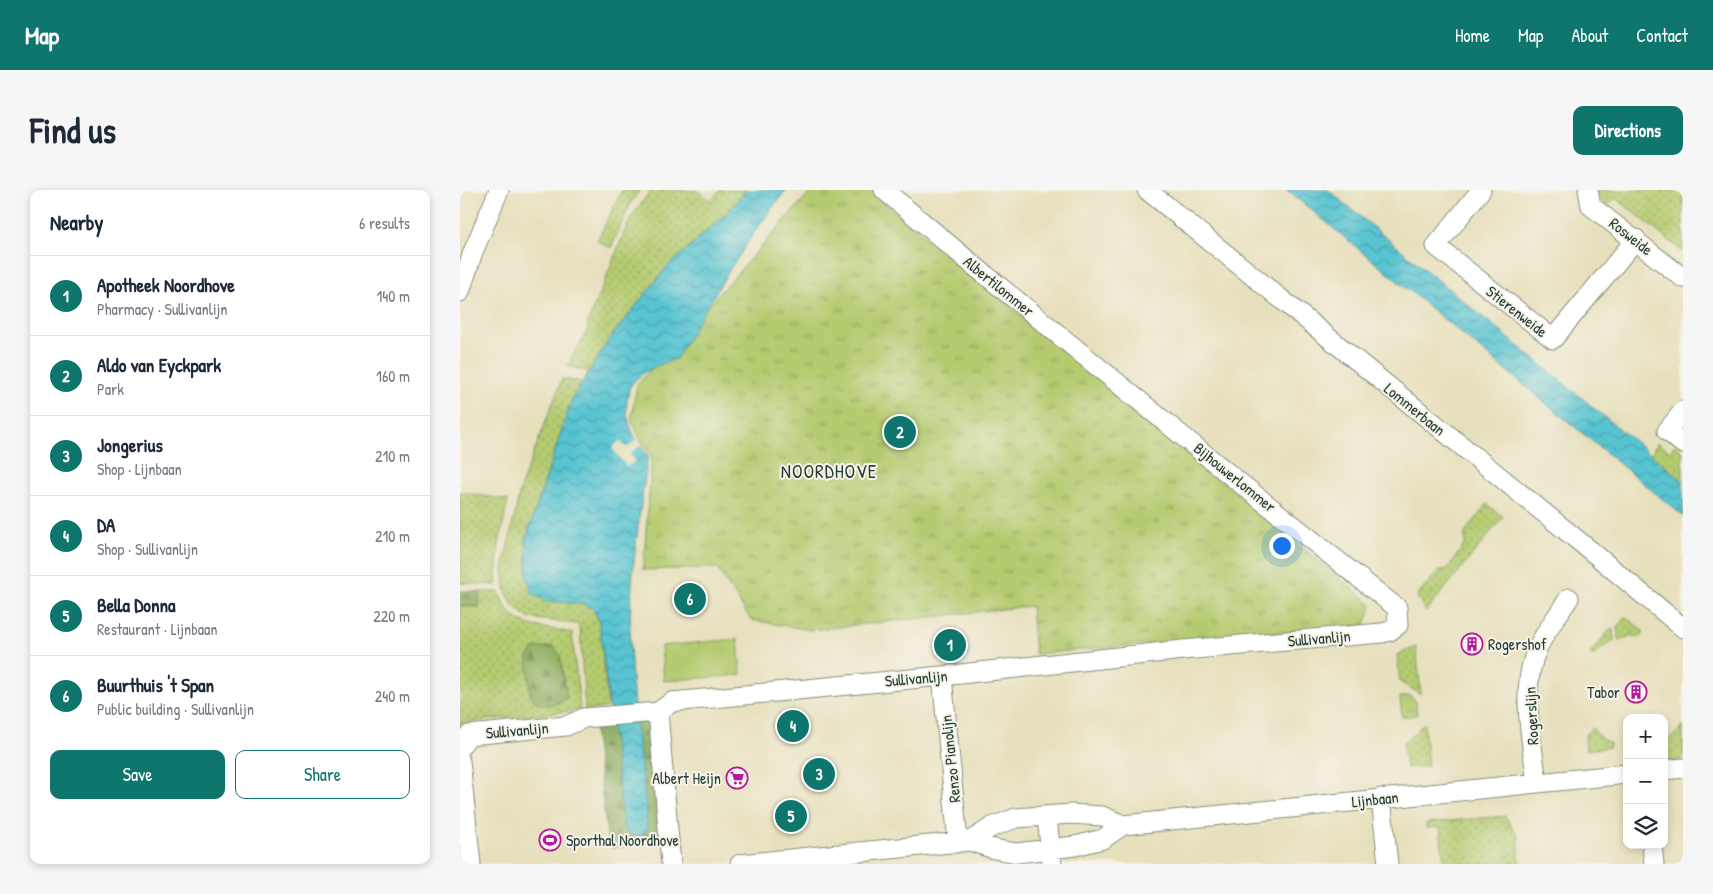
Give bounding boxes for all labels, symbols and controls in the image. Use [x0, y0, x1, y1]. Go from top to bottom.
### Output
text: Map [25, 19, 59, 51]
text: Home [1455, 23, 1490, 48]
text: Map [1518, 23, 1543, 48]
text: About [1571, 23, 1608, 48]
text: Contact [1636, 23, 1688, 48]
button: Directions [1573, 106, 1683, 155]
text: Find us [30, 107, 116, 154]
text: Nearby [50, 208, 103, 237]
text: 6 results [359, 212, 410, 234]
street label: Rosweide [1605, 212, 1658, 260]
street label: Albertilommer [959, 251, 1039, 321]
text: Apotheek Noordhove [97, 272, 235, 298]
street label: Stierenweide [1482, 280, 1553, 342]
text: 1 [63, 285, 69, 307]
text: 140 m [376, 285, 410, 307]
text: Pharmacy · Sullivanlijn [97, 298, 228, 320]
text: Aldo van Eyckpark [97, 352, 221, 378]
text: 2 [62, 365, 70, 387]
text: 160 m [376, 365, 410, 387]
street label: Lommerbaan [1380, 377, 1450, 441]
text: Park [97, 378, 124, 400]
pin: 2 [884, 413, 916, 451]
text: Jongerius [97, 432, 163, 458]
street label: Bijhouwerlommer [1189, 437, 1281, 517]
text: 3 [62, 445, 70, 467]
text: 210 m [375, 445, 410, 467]
text: Shop · Lijnbaan [97, 458, 182, 480]
district label: NOORDHOVE [781, 458, 877, 484]
text: DA [97, 512, 115, 538]
text: 4 [63, 525, 69, 547]
text: 210 m [375, 525, 410, 547]
your location [1269, 533, 1295, 559]
text: Shop · Sullivanlijn [97, 538, 198, 560]
pin: 6 [674, 580, 706, 618]
text: Bella Donna [97, 592, 176, 618]
text: 5 [63, 605, 69, 627]
text: 220 m [373, 605, 410, 627]
text: Restaurant · Lijnbaan [97, 618, 218, 640]
street label: Sullivanlijn [1287, 624, 1351, 652]
pin: 1 [934, 626, 966, 664]
building icon: Rogershof [1460, 632, 1484, 656]
place label: Rogershof [1488, 633, 1547, 655]
street label: Sullivanlijn [884, 664, 948, 692]
text: Buurthuis 't Span [97, 672, 214, 698]
building icon: Tabor [1624, 680, 1648, 704]
place label: Tabor [1587, 681, 1620, 703]
text: 6 [63, 685, 69, 707]
text: 240 m [375, 685, 410, 707]
street label: Rogerslijn [1518, 686, 1544, 746]
text: Public building · Sullivanlijn [97, 698, 254, 720]
pin: 4 [777, 707, 809, 745]
street label: Renzo Pianolijn [934, 714, 966, 804]
map controls [1623, 714, 1668, 849]
button: + [1623, 714, 1668, 759]
street label: Sullivanlijn [485, 716, 549, 744]
button: Save [50, 750, 225, 799]
button: Share [235, 750, 410, 799]
pin: 3 [803, 755, 835, 793]
button: − [1623, 759, 1668, 804]
supermarket icon: Albert Heijn [725, 766, 749, 790]
place label: Albert Heijn [652, 767, 721, 789]
street label: Lijnbaan [1351, 786, 1399, 812]
pin: 5 [775, 797, 807, 835]
button: layers [1623, 804, 1668, 849]
sports icon: Sporthal Noordhove [538, 828, 562, 852]
place label: Sporthal Noordhove [566, 829, 680, 851]

